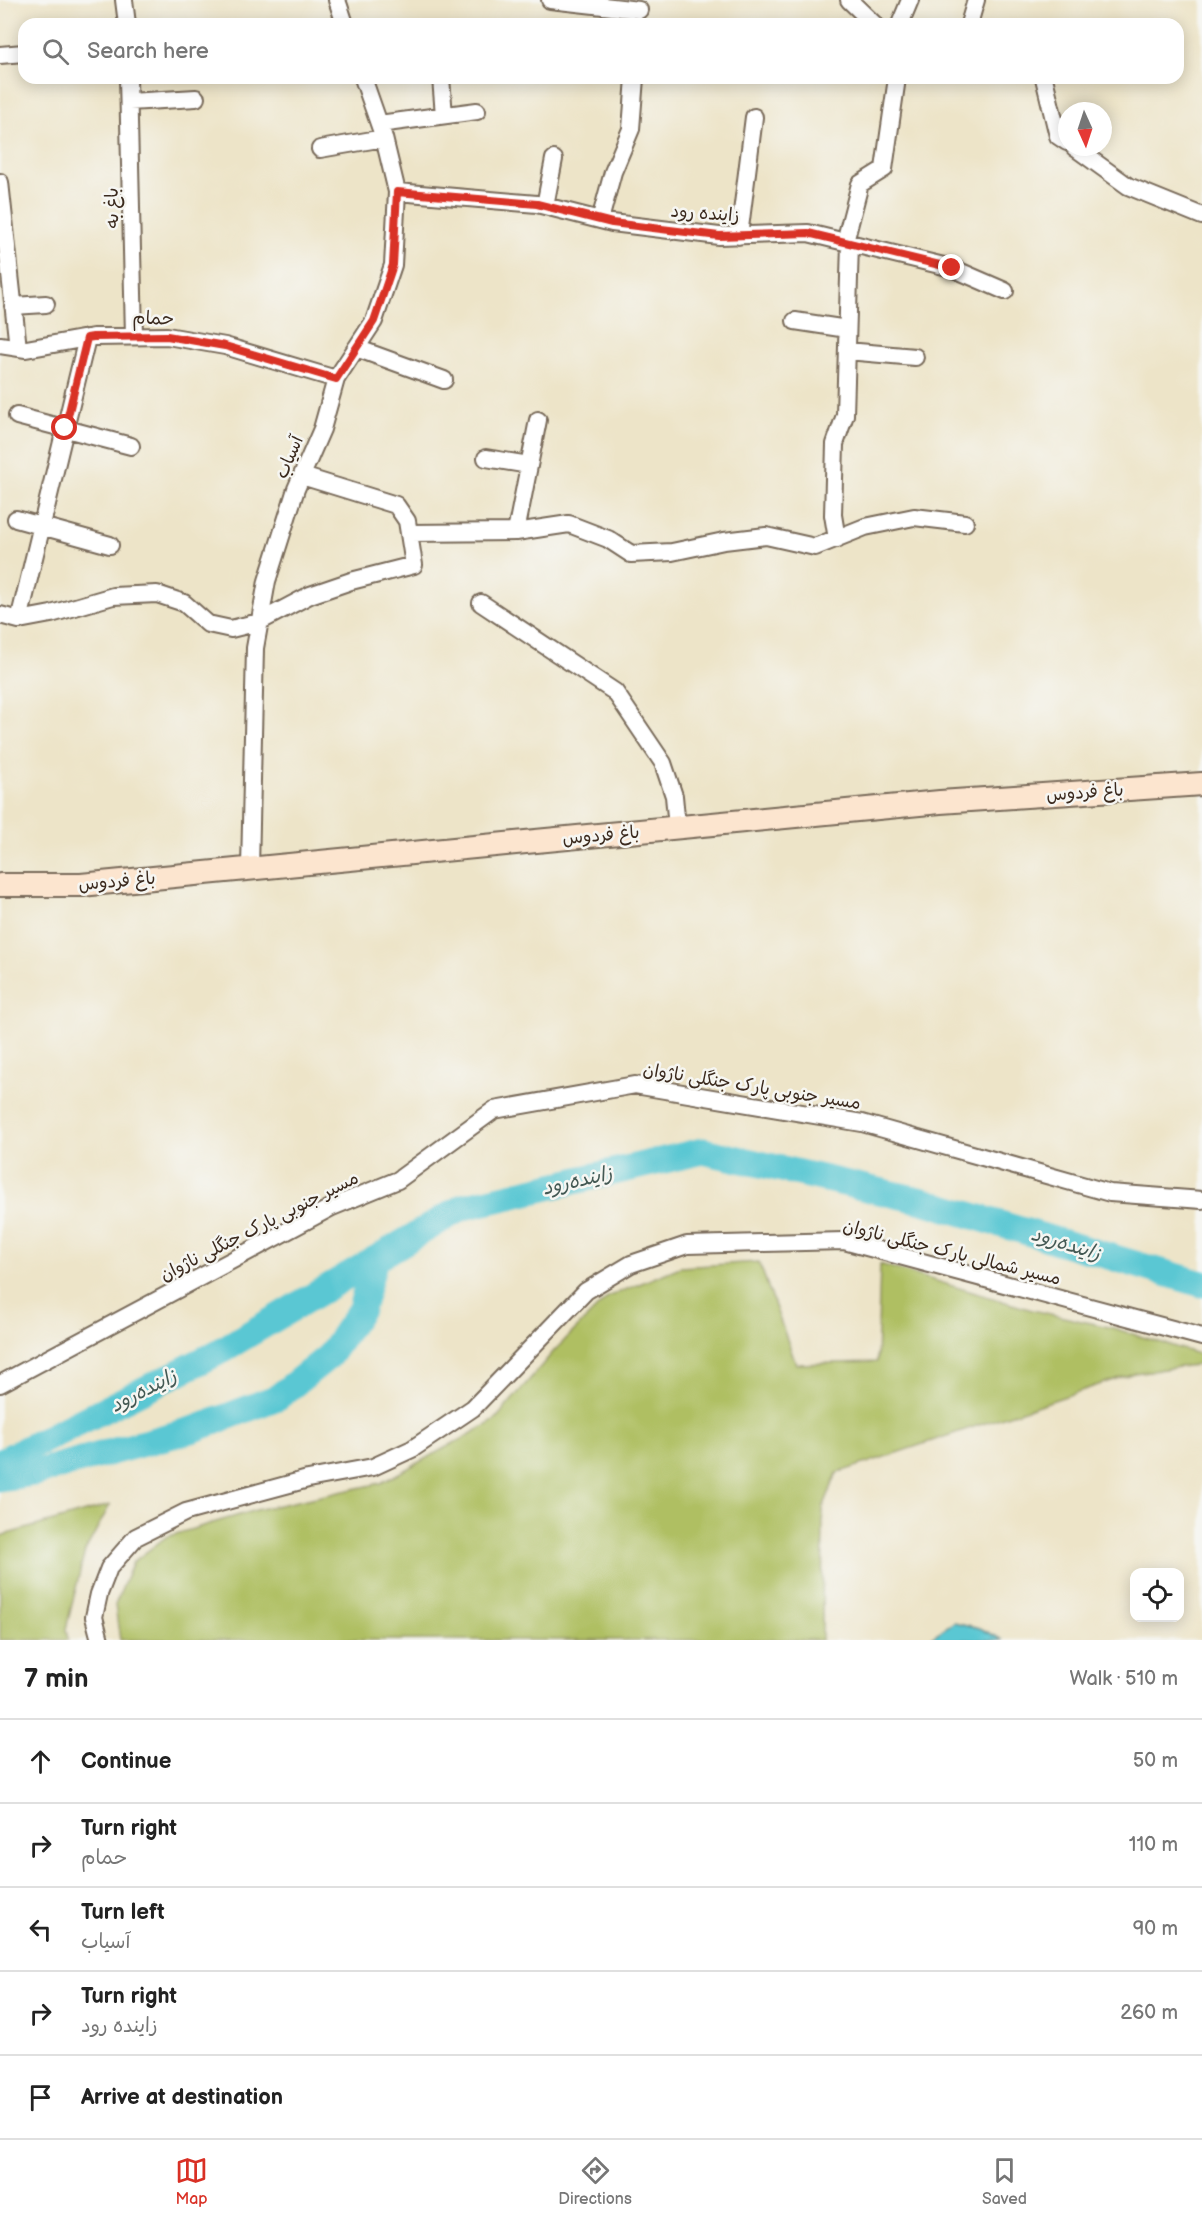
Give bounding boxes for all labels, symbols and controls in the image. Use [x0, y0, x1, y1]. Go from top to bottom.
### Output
search box [18, 18, 1184, 84]
icon: search [39, 35, 72, 68]
text: Search here [87, 38, 209, 65]
north arrow [1058, 102, 1112, 156]
street label: باغ به [102, 187, 124, 228]
street label: زاینده رود [670, 201, 740, 226]
route end [938, 254, 964, 280]
street label: حمام [132, 307, 174, 333]
route start [51, 414, 77, 440]
street label: آسیاب [271, 431, 308, 482]
street label: باغ فردوس [1046, 779, 1124, 807]
street label: باغ فردوس [562, 822, 641, 850]
street label: باغ فردوس [78, 868, 157, 896]
street label: مسیر جنوبی پارک جنگلی ناژوان [641, 1059, 862, 1115]
water label: زاینده‌رود [540, 1161, 615, 1201]
street label: مسیر جنوبی پارک جنگلی ناژوان [156, 1167, 363, 1287]
street label: مسیر شمالی پارک جنگلی ناژوان [841, 1215, 1063, 1291]
water label: زاینده‌رود [1028, 1222, 1104, 1266]
water label: زاینده‌رود [106, 1364, 181, 1418]
map controls [1130, 1568, 1184, 1622]
button: locate [1130, 1568, 1184, 1622]
text: 7 min [24, 1664, 88, 1695]
text: Walk · 510 m [1069, 1667, 1178, 1691]
icon: ahead [24, 1745, 57, 1778]
text: Continue [81, 1748, 171, 1775]
text: 50 m [1133, 1749, 1178, 1773]
text: Turn right [81, 1815, 177, 1842]
icon: right [24, 1829, 57, 1862]
text: 110 m [1129, 1833, 1178, 1857]
text: حمام [81, 1846, 126, 1870]
text: Turn left [81, 1899, 165, 1926]
icon: left [24, 1913, 57, 1946]
text: 90 m [1133, 1917, 1178, 1941]
text: آسیاب [81, 1930, 130, 1954]
text: Turn right [81, 1983, 177, 2010]
icon: right [24, 1997, 57, 2030]
text: 260 m [1120, 2001, 1178, 2025]
text: زاینده رود [81, 2014, 158, 2038]
icon: arrive [24, 2081, 57, 2114]
text: Arrive at destination [81, 2084, 283, 2111]
tab: Map [175, 2154, 208, 2209]
tab: Directions [558, 2154, 632, 2209]
tab: Saved [982, 2154, 1027, 2209]

